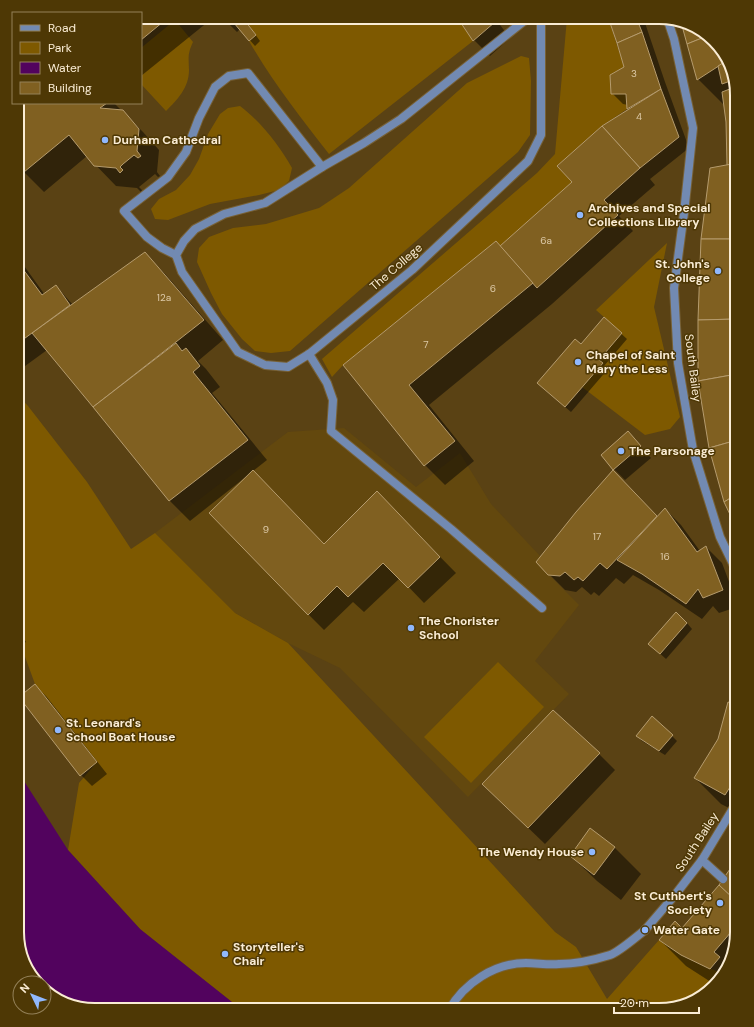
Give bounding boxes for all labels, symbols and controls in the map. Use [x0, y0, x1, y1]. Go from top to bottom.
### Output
legend [12, 12, 142, 104]
text: Road [48, 20, 76, 36]
text: Park [48, 40, 72, 56]
text: Water [48, 60, 82, 76]
house number: 3 [631, 67, 637, 80]
text: Building [48, 80, 92, 96]
house number: 4 [636, 110, 642, 123]
place label: Durham Cathedral [113, 132, 221, 148]
marker: Durham Cathedral [100, 135, 110, 145]
place label: Archives and Special Collections Library [588, 200, 711, 230]
marker: Archives and Special Collections Library [575, 210, 585, 220]
house number: 6a [540, 234, 552, 247]
street label: The College [366, 240, 426, 294]
place label: St. John's College [655, 256, 710, 286]
marker: St. John's College [713, 266, 723, 276]
house number: 6 [490, 282, 496, 295]
house number: 12a [157, 291, 171, 304]
street label: South Bailey [681, 333, 705, 403]
house number: 7 [423, 338, 429, 351]
place label: Chapel of Saint Mary the Less [586, 347, 675, 377]
marker: Chapel of Saint Mary the Less [573, 357, 583, 367]
place label: The Parsonage [629, 443, 715, 459]
marker: The Parsonage [616, 446, 626, 456]
house number: 9 [263, 523, 269, 536]
house number: 17 [593, 530, 601, 543]
house number: 16 [660, 550, 670, 563]
place label: The Chorister School [419, 613, 499, 643]
marker: The Chorister School [406, 623, 416, 633]
place label: St. Leonard's School Boat House [66, 715, 175, 745]
marker: St. Leonard's School Boat House [53, 725, 63, 735]
street label: South Bailey [672, 809, 722, 875]
place label: The Wendy House [478, 844, 584, 860]
marker: The Wendy House [587, 847, 597, 857]
place label: St Cuthbert's Society [634, 888, 713, 918]
marker: St Cuthbert's Society [715, 898, 725, 908]
place label: Water Gate [653, 922, 720, 938]
marker: Water Gate [640, 925, 650, 935]
place label: Storyteller's Chair [233, 939, 304, 969]
marker: Storyteller's Chair [220, 949, 230, 959]
north arrow [12, 975, 52, 1015]
text: N [17, 980, 33, 996]
scale bar [614, 989, 699, 1015]
text: 20 m [620, 995, 649, 1011]

